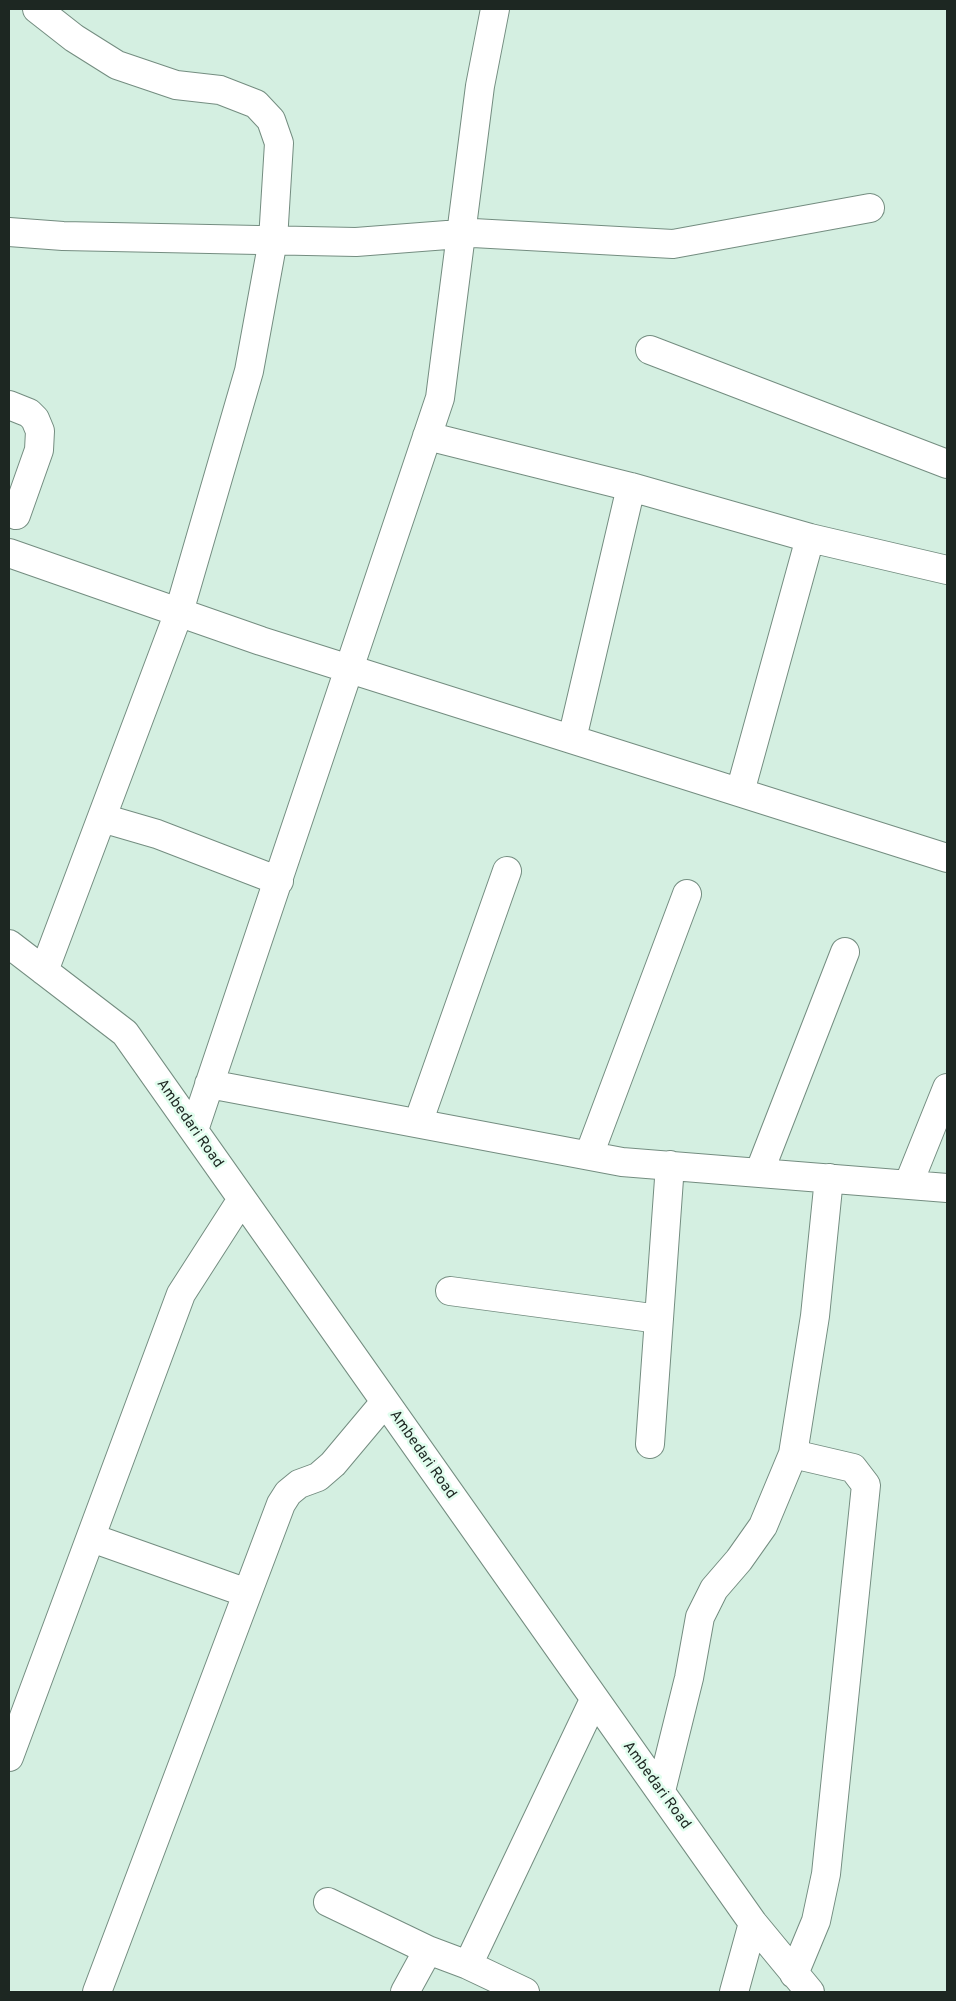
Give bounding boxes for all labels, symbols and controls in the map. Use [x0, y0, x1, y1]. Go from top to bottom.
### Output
street label: Ambedari Road [152, 1076, 226, 1172]
street label: Ambedari Road [385, 1407, 459, 1503]
street label: Ambedari Road [618, 1739, 694, 1833]

